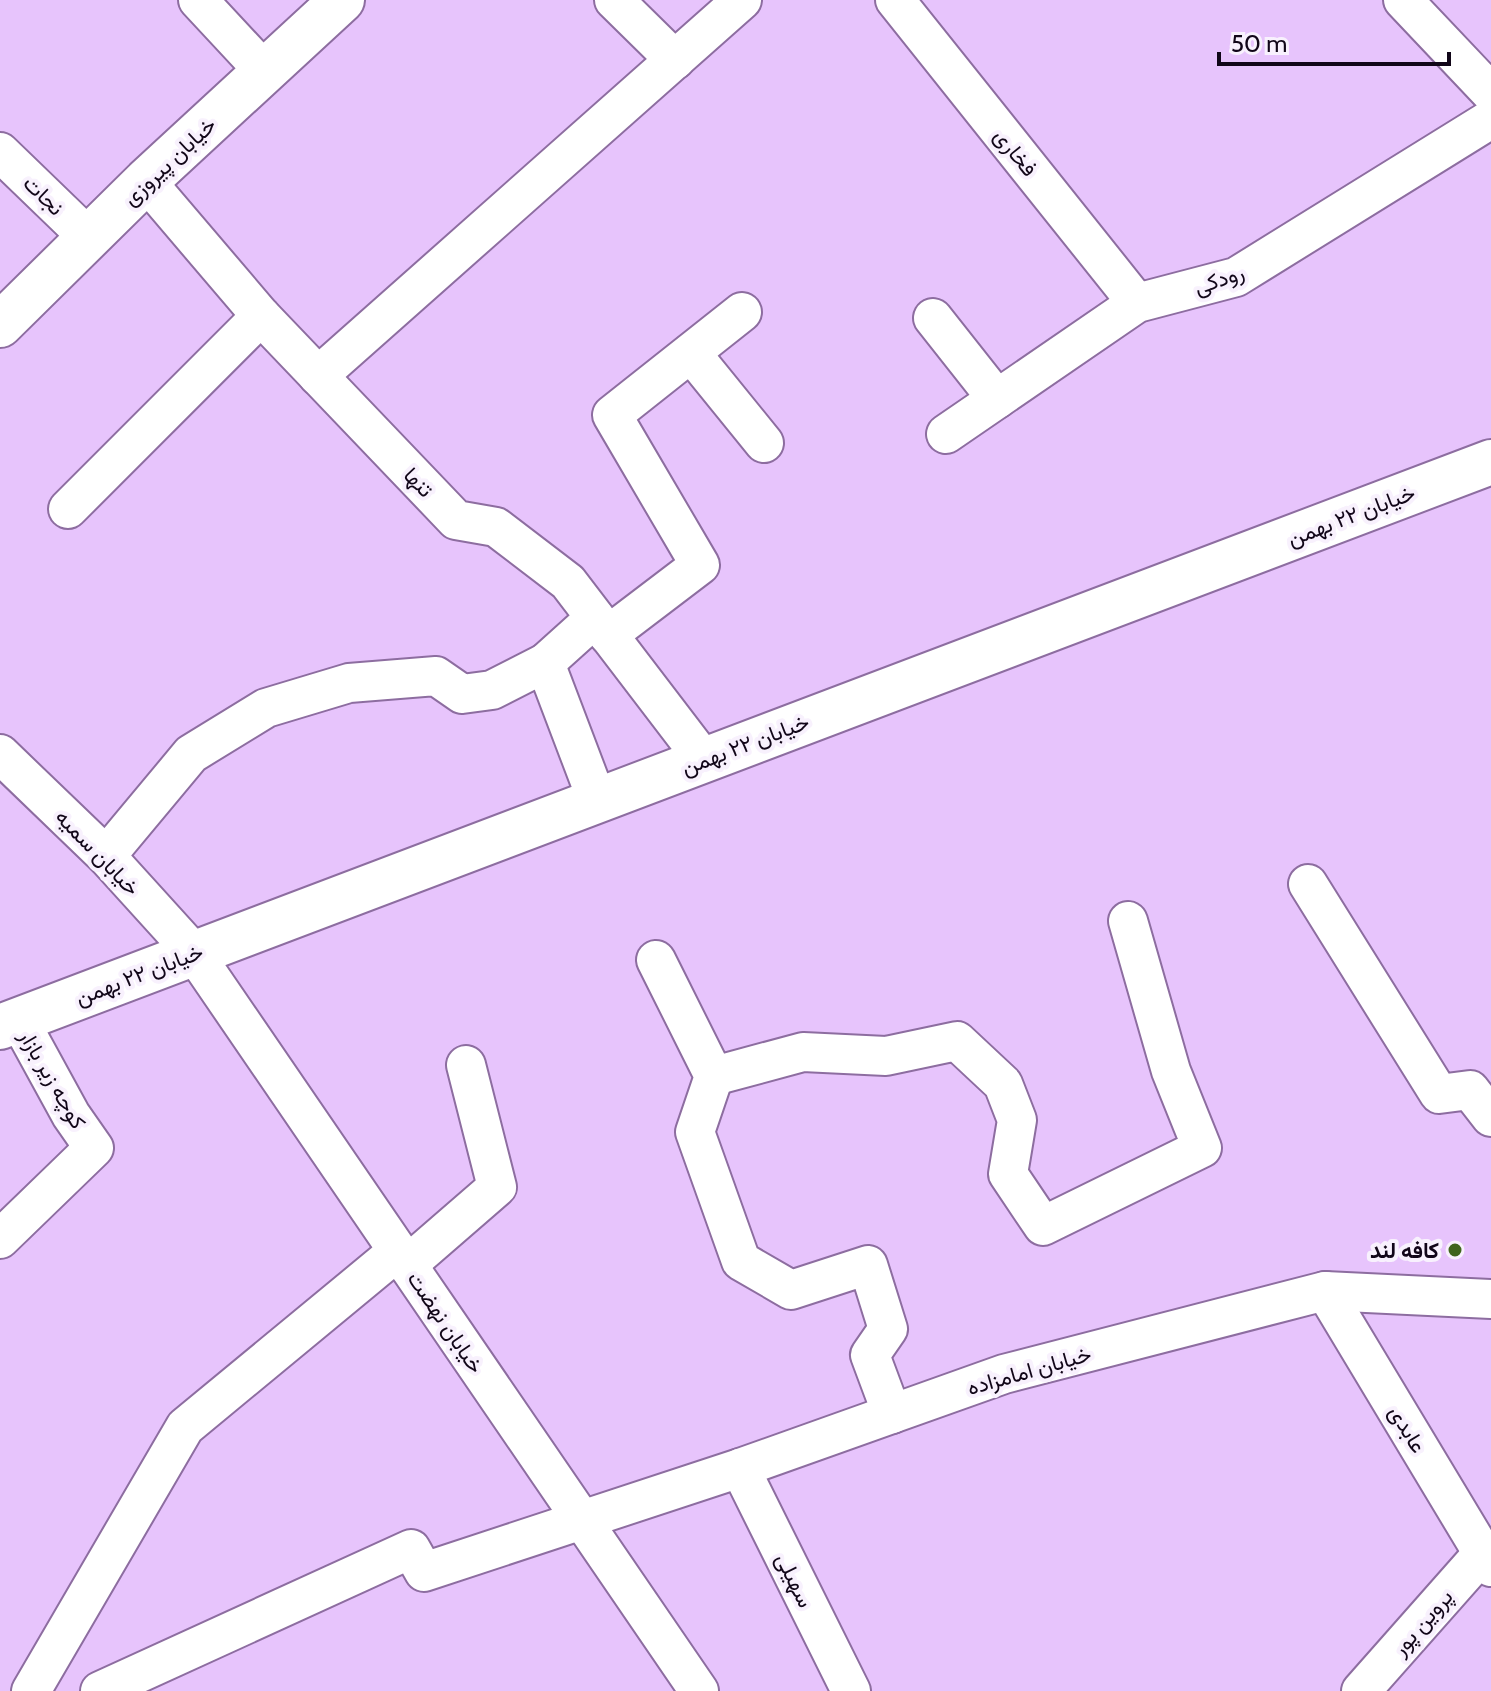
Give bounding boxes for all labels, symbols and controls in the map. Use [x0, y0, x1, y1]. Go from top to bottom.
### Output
scale bar [1219, 16, 1449, 66]
text: 50 m [1231, 29, 1287, 58]
street label: خیابان پیروزی [117, 111, 222, 212]
street label: فخاری [988, 123, 1043, 182]
street label: نجات [18, 170, 70, 221]
street label: رودکی [1191, 258, 1248, 301]
street label: تنها [398, 462, 439, 503]
street label: خیابان ۲۲ بهمن [1284, 479, 1419, 552]
street label: خیابان ۲۲ بهمن [678, 708, 813, 781]
street label: خیابان سمیه [50, 803, 146, 901]
street label: خیابان ۲۲ بهمن [72, 938, 207, 1011]
street label: کوچه زیر بازار [12, 1024, 92, 1134]
place label: كافه لند [1370, 1237, 1439, 1264]
marker: كافه لند [1446, 1241, 1464, 1259]
street label: خیابان نهضت [402, 1266, 490, 1378]
street label: خیابان امامزاده [964, 1340, 1094, 1401]
street label: عابدی [1383, 1400, 1432, 1458]
street label: سهیلی [770, 1548, 819, 1612]
street label: پروین پور [1386, 1584, 1459, 1663]

